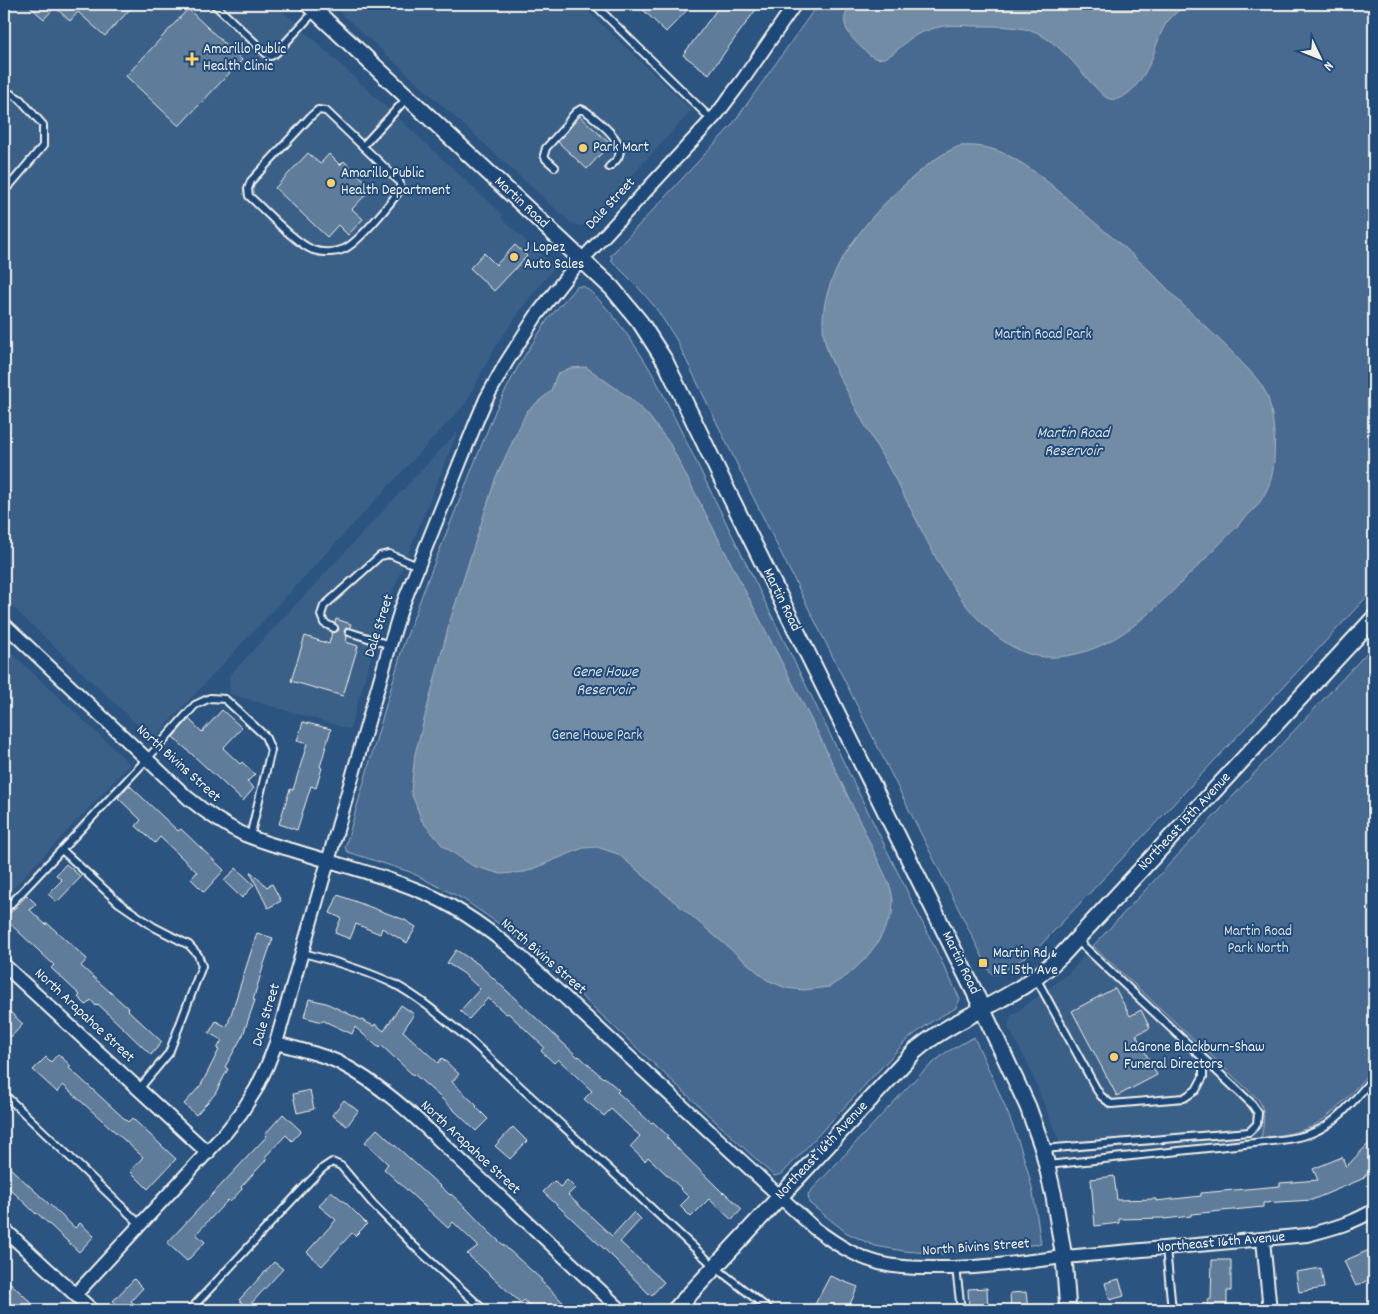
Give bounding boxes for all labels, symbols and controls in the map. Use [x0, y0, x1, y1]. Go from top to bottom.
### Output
north arrow [1296, 32, 1346, 82]
place label: Amarillo Public Health Clinic [203, 39, 286, 78]
marker: Amarillo Public Health Clinic [185, 52, 199, 66]
text: N [1318, 56, 1338, 75]
place label: Park Mart [593, 137, 649, 159]
marker: Park Mart [577, 142, 589, 154]
place label: Amarillo Public Health Department [341, 163, 451, 202]
street label: Martin Road [489, 172, 553, 234]
street label: Dale Street [581, 172, 641, 235]
marker: Amarillo Public Health Department [325, 177, 337, 189]
place label: J Lopez Auto Sales [524, 237, 584, 276]
marker: J Lopez Auto Sales [508, 251, 520, 263]
park label: Martin Road Park [994, 324, 1092, 346]
water label: Martin Road Reservoir [1037, 422, 1112, 463]
street label: Martin Road [756, 565, 806, 635]
street label: Dale Street [360, 591, 401, 660]
water label: Gene Howe Reservoir [572, 661, 639, 702]
street label: North Bivins Street [131, 720, 226, 808]
park label: Gene Howe Park [552, 725, 642, 747]
street label: Northeast 15th Avenue [1133, 767, 1237, 876]
street label: North Bivins Street [495, 913, 591, 1001]
park label: Martin Road Park North [1224, 921, 1292, 960]
street label: Martin Road [935, 928, 985, 998]
place label: Martin Rd & NE 15th Ave [993, 943, 1058, 982]
marker: Martin Rd & NE 15th Ave [977, 957, 989, 969]
street label: North Arapahoe Street [29, 964, 139, 1069]
street label: Dale Street [247, 980, 287, 1049]
place label: LaGrone Blackburn-Shaw Funeral Directors [1124, 1037, 1265, 1076]
marker: LaGrone Blackburn-Shaw Funeral Directors [1108, 1051, 1120, 1063]
street label: North Arapahoe Street [415, 1096, 525, 1201]
street label: Northeast 16th Avenue [770, 1096, 874, 1205]
street label: Northeast 16th Avenue [1156, 1226, 1286, 1260]
street label: North Bivins Street [922, 1233, 1031, 1263]

